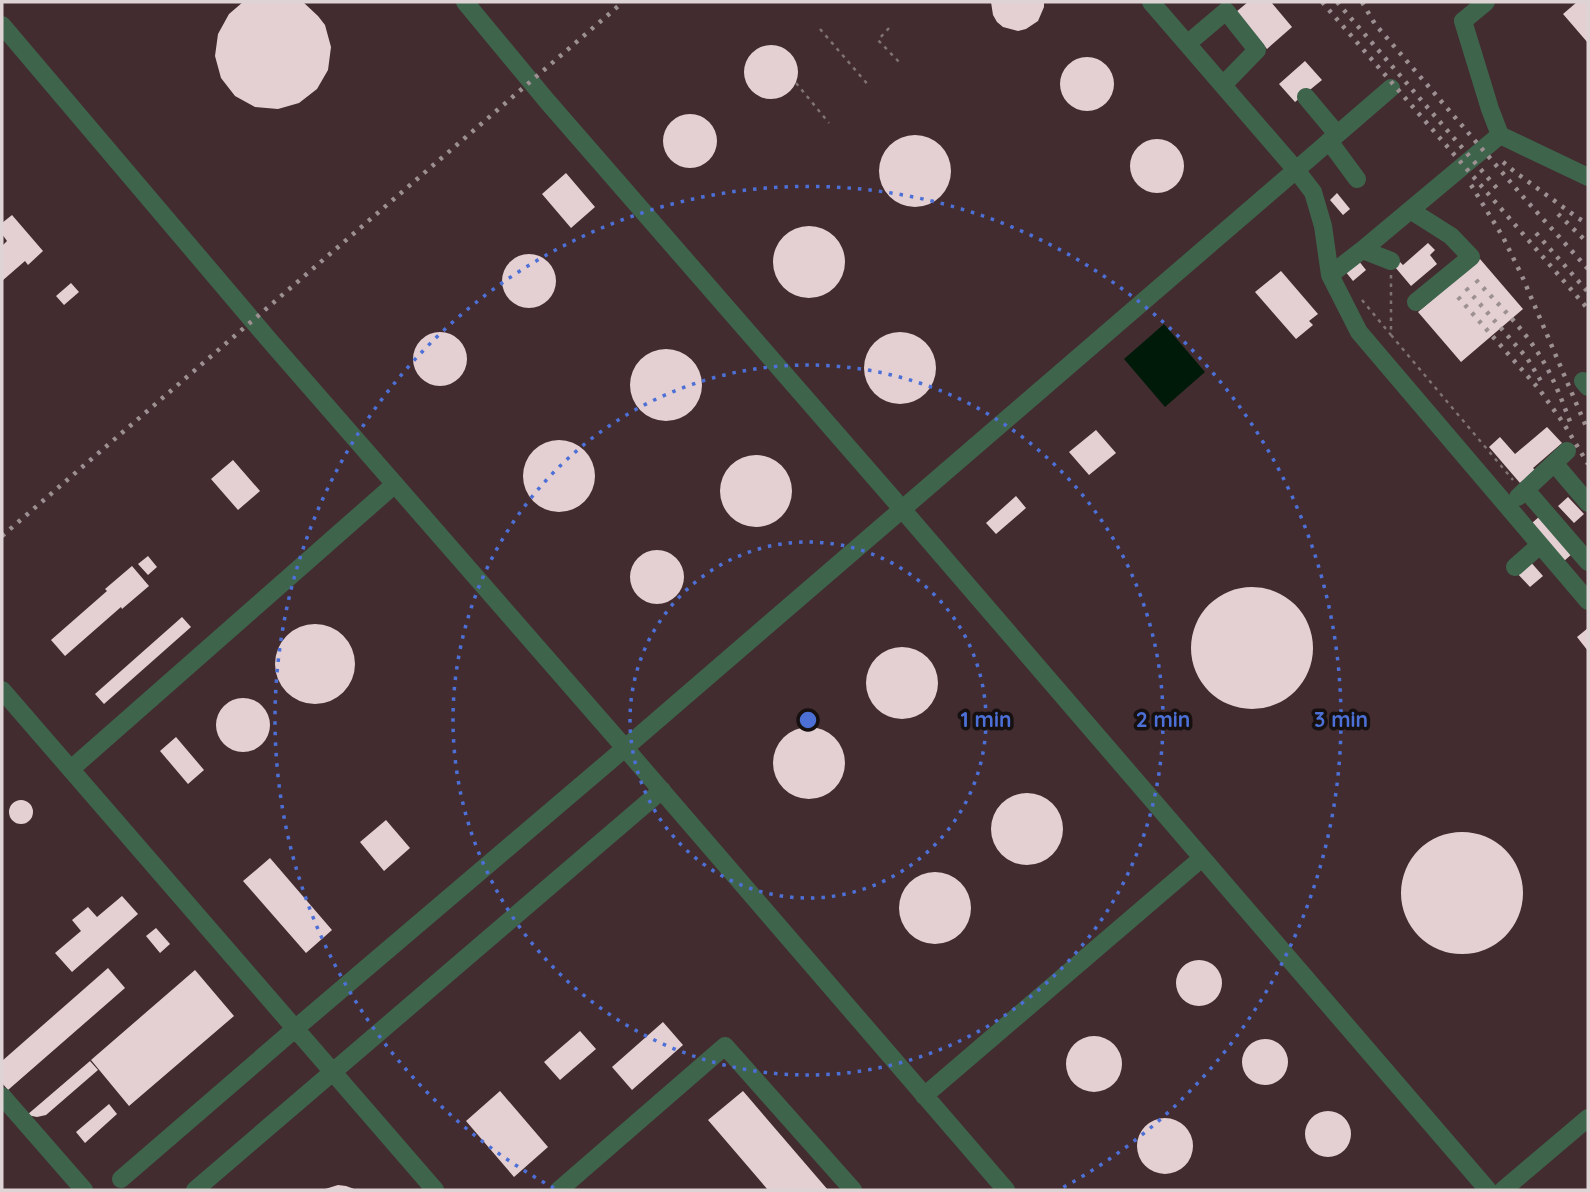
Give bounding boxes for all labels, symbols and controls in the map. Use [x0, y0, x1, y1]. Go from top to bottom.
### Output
text: 1 min [961, 706, 1011, 732]
text: 2 min [1136, 706, 1190, 732]
text: 3 min [1314, 706, 1368, 732]
centre of rings [796, 708, 820, 732]

